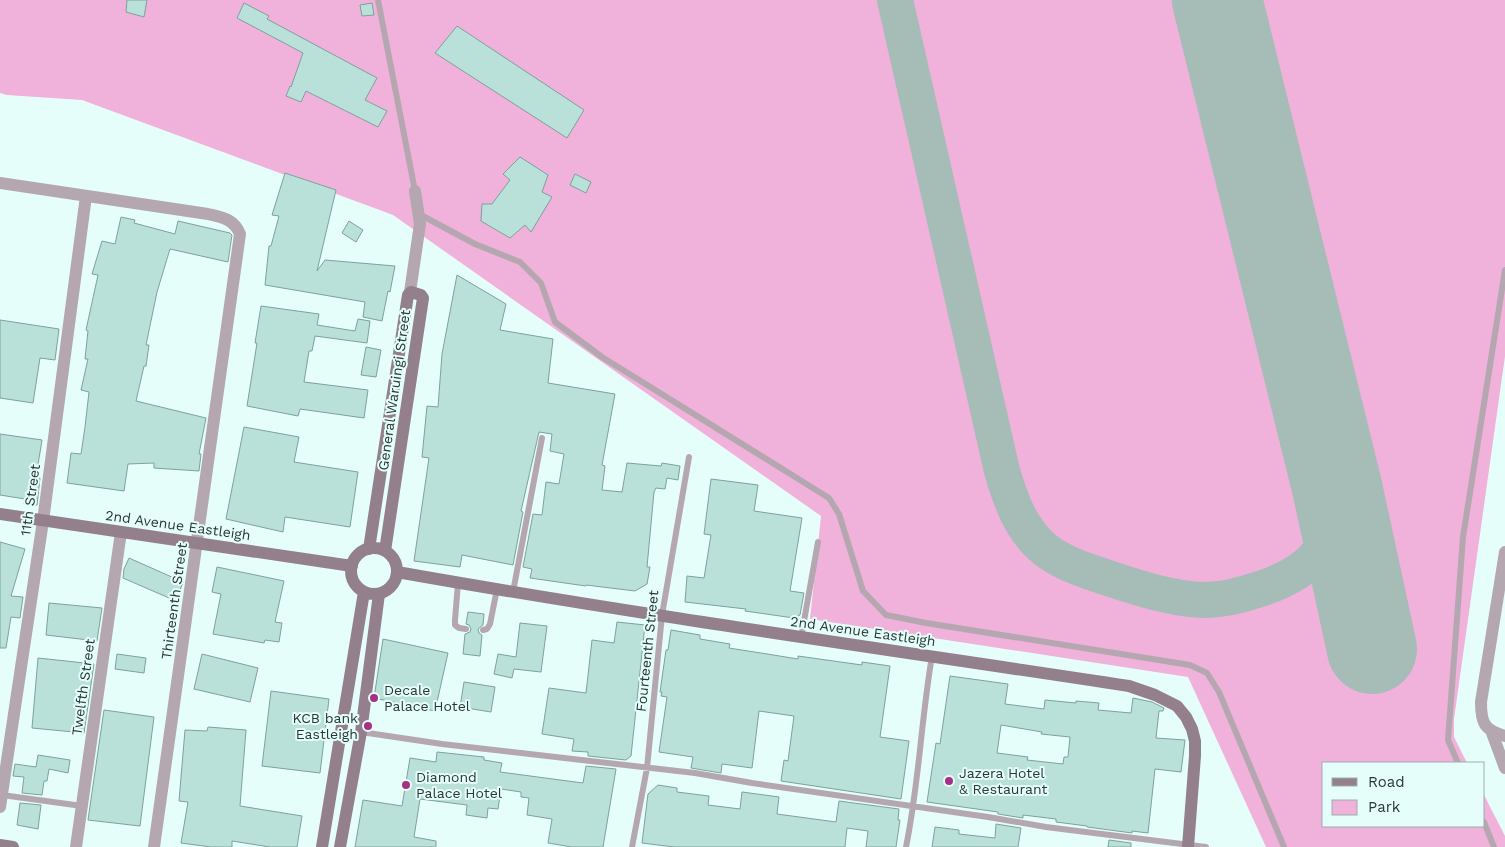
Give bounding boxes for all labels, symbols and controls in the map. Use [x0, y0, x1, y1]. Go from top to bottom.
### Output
street label: General Waruingi Street [375, 308, 413, 471]
street label: 11th Street [17, 463, 43, 537]
street label: 2nd Avenue Eastleigh [104, 507, 252, 543]
street label: Thirteenth Street [158, 541, 190, 660]
street label: Fourteenth Street [633, 589, 661, 713]
street label: 2nd Avenue Eastleigh [789, 613, 937, 649]
street label: Twelfth Street [68, 637, 98, 736]
place label: Decale Palace Hotel [384, 682, 471, 714]
marker: Decale Palace Hotel [368, 692, 380, 704]
place label: KCB bank Eastleigh [292, 710, 358, 742]
marker: KCB bank Eastleigh [362, 720, 374, 732]
legend [1322, 762, 1485, 827]
place label: Jazera Hotel & Restaurant [959, 765, 1047, 797]
place label: Diamond Palace Hotel [416, 769, 503, 801]
text: Road [1368, 773, 1405, 791]
marker: Jazera Hotel & Restaurant [943, 775, 955, 787]
marker: Diamond Palace Hotel [400, 779, 412, 791]
text: Park [1368, 798, 1401, 816]

